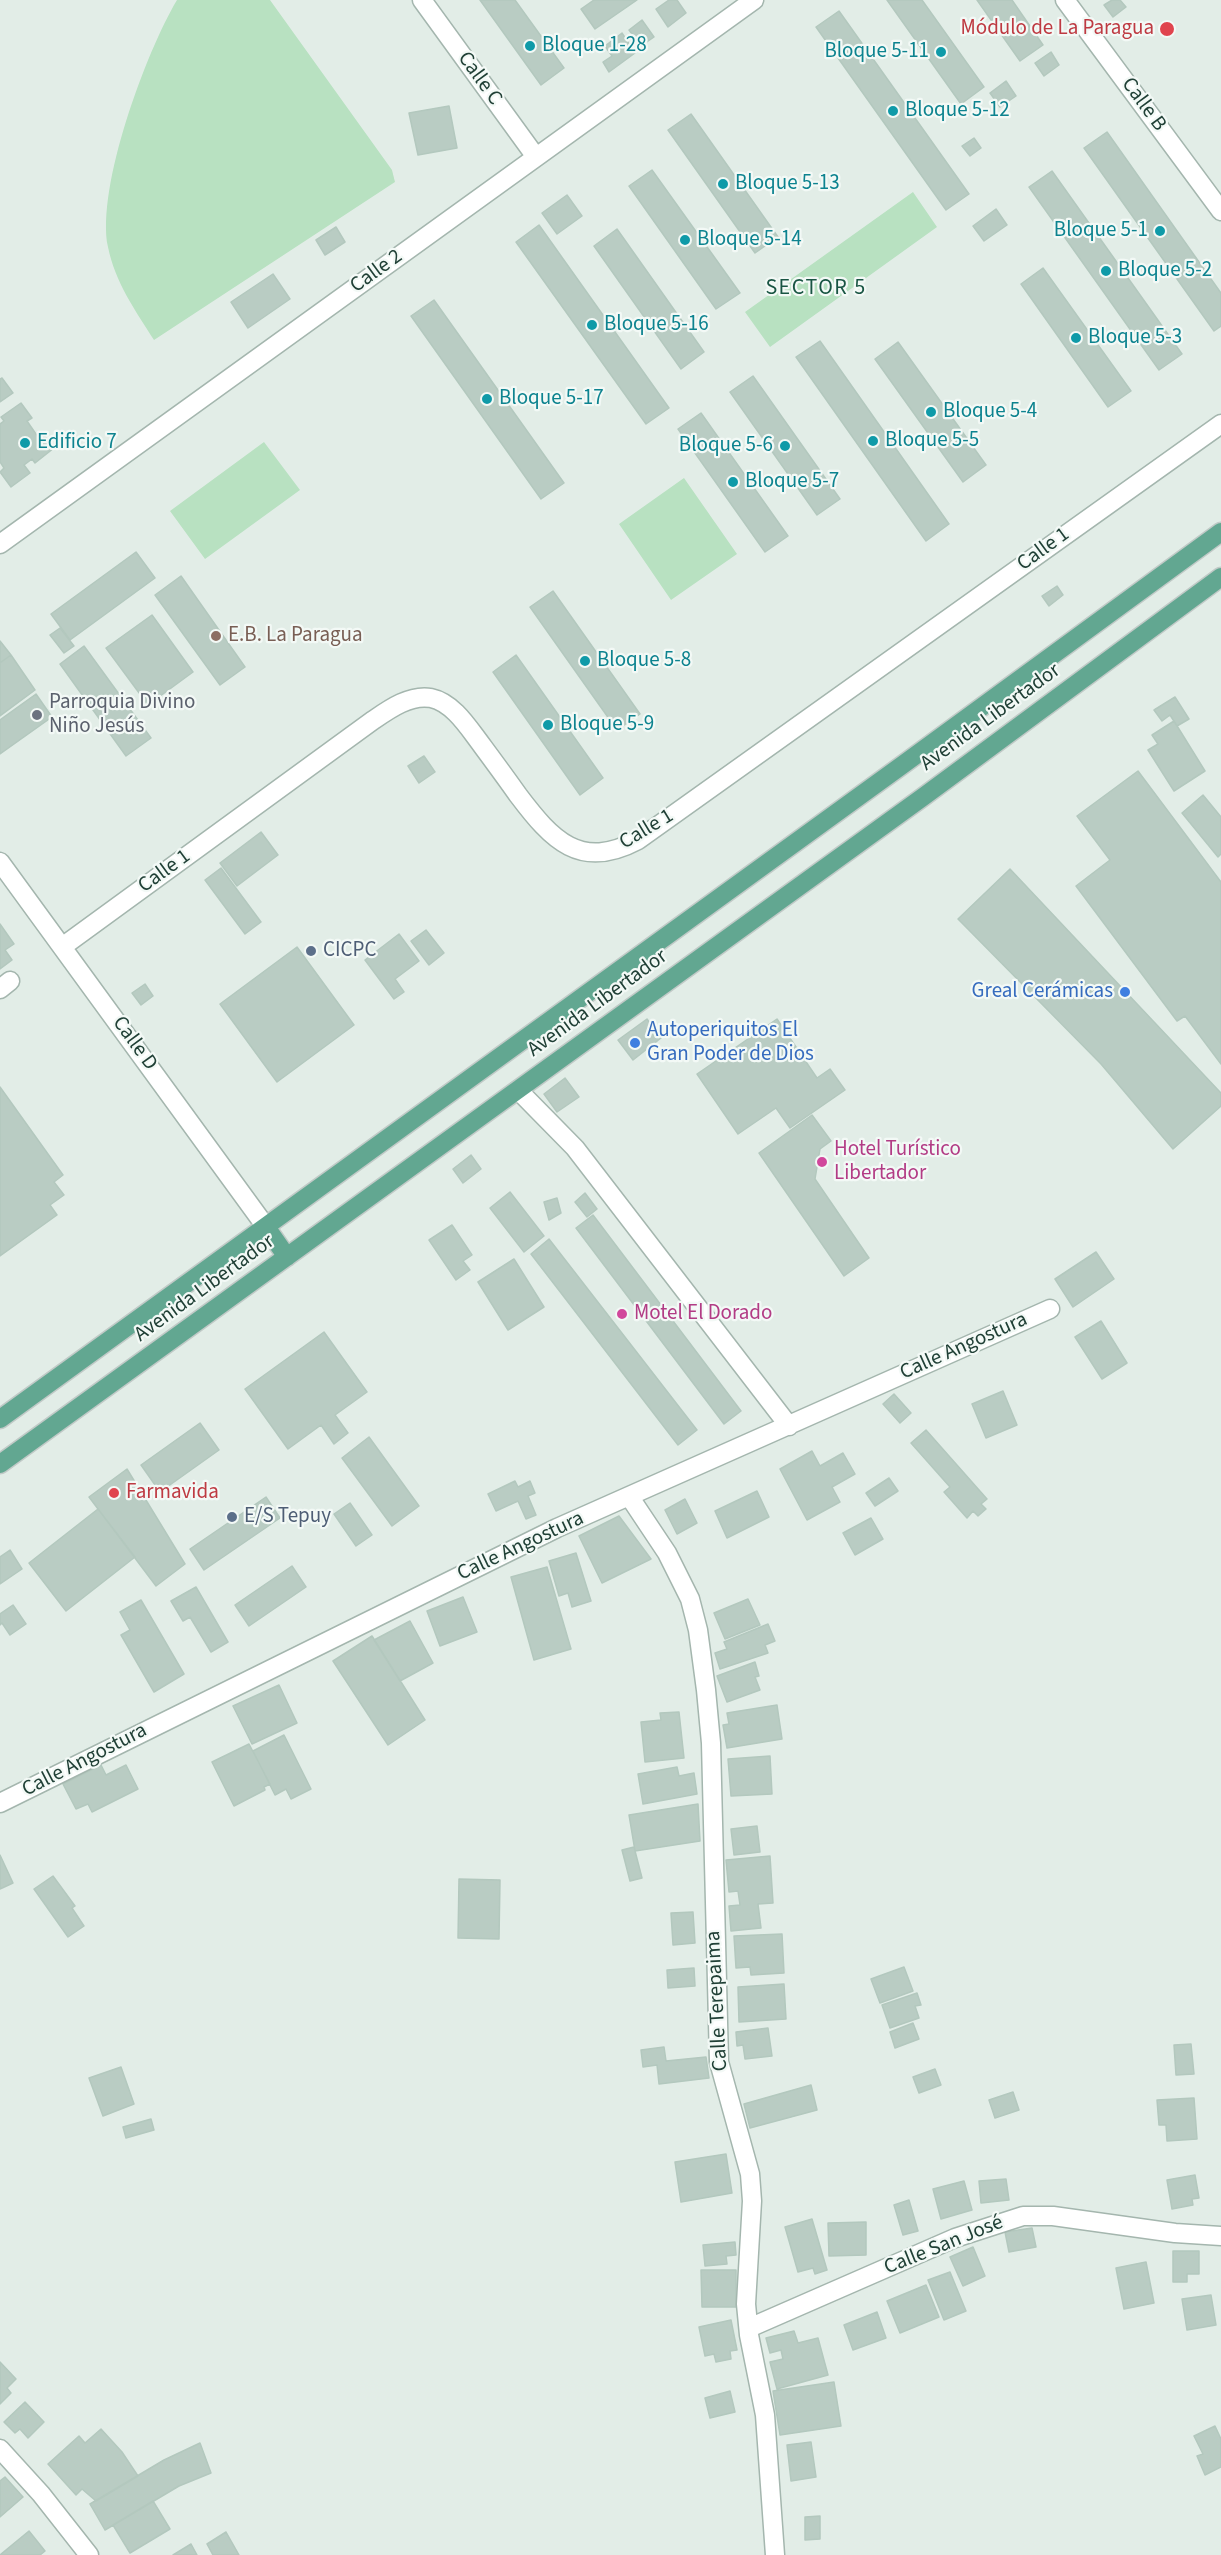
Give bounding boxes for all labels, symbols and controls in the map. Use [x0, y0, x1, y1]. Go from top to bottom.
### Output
place label: Módulo de La Paragua [961, 16, 1154, 42]
marker: Módulo de La Paragua [1158, 20, 1176, 38]
place label: Bloque 1-28 [542, 33, 647, 59]
marker: Bloque 1-28 [523, 39, 537, 53]
place label: Bloque 5-11 [824, 39, 929, 65]
marker: Bloque 5-11 [934, 45, 948, 59]
street label: Calle C [451, 47, 507, 111]
street label: Calle B [1115, 73, 1171, 137]
place label: Bloque 5-12 [905, 98, 1010, 124]
marker: Bloque 5-12 [886, 104, 900, 118]
place label: Bloque 5-13 [735, 171, 840, 197]
marker: Bloque 5-13 [716, 177, 730, 191]
place label: Bloque 5-1 [1054, 218, 1148, 244]
marker: Bloque 5-1 [1153, 224, 1167, 238]
place label: Bloque 5-14 [697, 227, 802, 253]
marker: Bloque 5-14 [678, 233, 692, 247]
street label: Calle 2 [346, 245, 408, 299]
place label: Bloque 5-2 [1118, 258, 1212, 284]
marker: Bloque 5-2 [1099, 264, 1113, 278]
district label: SECTOR 5 [765, 276, 867, 302]
place label: Bloque 5-16 [604, 312, 709, 338]
marker: Bloque 5-16 [585, 318, 599, 332]
place label: Bloque 5-3 [1088, 325, 1182, 351]
marker: Bloque 5-3 [1069, 331, 1083, 345]
place label: Bloque 5-17 [499, 386, 604, 412]
marker: Bloque 5-17 [480, 392, 494, 406]
place label: Bloque 5-4 [943, 399, 1037, 425]
marker: Bloque 5-4 [924, 405, 938, 419]
place label: Bloque 5-5 [885, 428, 979, 454]
place label: Edificio 7 [37, 430, 117, 456]
place label: Bloque 5-6 [679, 433, 773, 459]
marker: Bloque 5-5 [866, 434, 880, 448]
marker: Edificio 7 [18, 436, 32, 450]
marker: Bloque 5-6 [778, 439, 792, 453]
place label: Bloque 5-7 [745, 469, 839, 495]
marker: Bloque 5-7 [726, 475, 740, 489]
street label: Calle 1 [1013, 523, 1075, 577]
place label: E.B. La Paragua [228, 623, 363, 649]
marker: E.B. La Paragua [209, 629, 223, 643]
place label: Bloque 5-8 [597, 648, 691, 674]
marker: Bloque 5-8 [578, 654, 592, 668]
street label: Avenida Libertador [916, 659, 1066, 777]
place label: Parroquia Divino Niño Jesús [49, 690, 195, 740]
marker: Parroquia Divino Niño Jesús [30, 708, 44, 722]
place label: Bloque 5-9 [560, 712, 654, 738]
marker: Bloque 5-9 [541, 718, 555, 732]
street label: Calle 1 [616, 804, 678, 856]
street label: Calle 1 [134, 845, 196, 899]
place label: CICPC [323, 938, 376, 964]
marker: CICPC [304, 944, 318, 958]
street label: Avenida Libertador [523, 945, 673, 1063]
place label: Greal Cerámicas [972, 979, 1113, 1005]
marker: Greal Cerámicas [1118, 985, 1132, 999]
street label: Calle D [106, 1012, 162, 1076]
place label: Autoperiquitos El Gran Poder de Dios [647, 1018, 814, 1068]
marker: Autoperiquitos El Gran Poder de Dios [628, 1036, 642, 1050]
place label: Hotel Turístico Libertador [834, 1137, 961, 1187]
marker: Hotel Turístico Libertador [815, 1155, 829, 1169]
street label: Avenida Libertador [130, 1230, 280, 1348]
place label: Motel El Dorado [634, 1301, 772, 1327]
marker: Motel El Dorado [615, 1307, 629, 1321]
street label: Calle Angostura [896, 1308, 1032, 1386]
place label: Farmavida [126, 1480, 219, 1506]
marker: Farmavida [107, 1486, 121, 1500]
place label: E/S Tepuy [244, 1504, 331, 1530]
street label: Calle Angostura [454, 1507, 588, 1587]
marker: E/S Tepuy [225, 1510, 239, 1524]
street label: Calle Angostura [18, 1719, 152, 1803]
street label: Calle Terepaima [702, 1930, 734, 2072]
street label: Calle San José [881, 2211, 1007, 2281]

